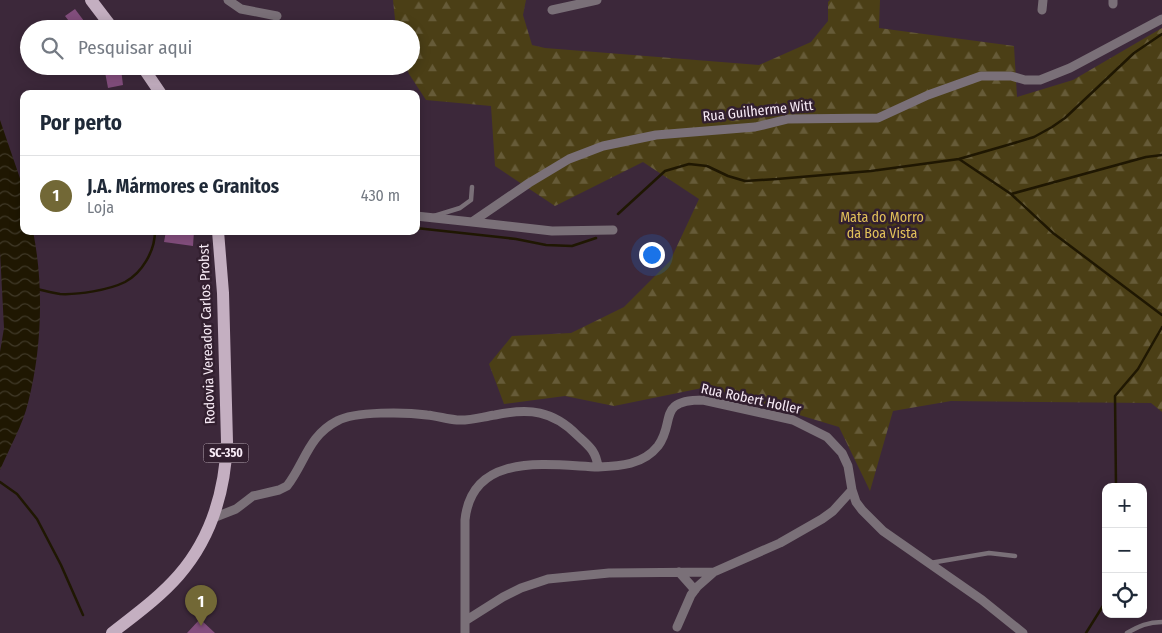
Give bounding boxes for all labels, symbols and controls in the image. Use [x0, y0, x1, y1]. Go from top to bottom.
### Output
search box [20, 20, 420, 75]
icon: search [38, 34, 66, 62]
text: Pesquisar aqui [78, 36, 192, 59]
street label: Rua Guilherme Witt [702, 97, 814, 125]
text: Por perto [40, 110, 122, 136]
text: J.A. Mármores e Granitos [87, 175, 279, 198]
text: 1 [53, 186, 59, 205]
text: 430 m [361, 186, 400, 205]
text: Loja [87, 198, 114, 217]
park label: Mata do Morro da Boa Vista [840, 209, 924, 242]
your location [639, 242, 665, 268]
street label: Rodovia Vereador Carlos Probst [195, 243, 219, 424]
street label: Rua Robert Holler [699, 380, 803, 418]
road number: SC-350 [204, 443, 248, 462]
map controls [1102, 483, 1147, 618]
button: + [1102, 483, 1147, 528]
button: − [1102, 528, 1147, 573]
button: locate [1102, 573, 1147, 618]
pin: 1 [185, 585, 217, 626]

